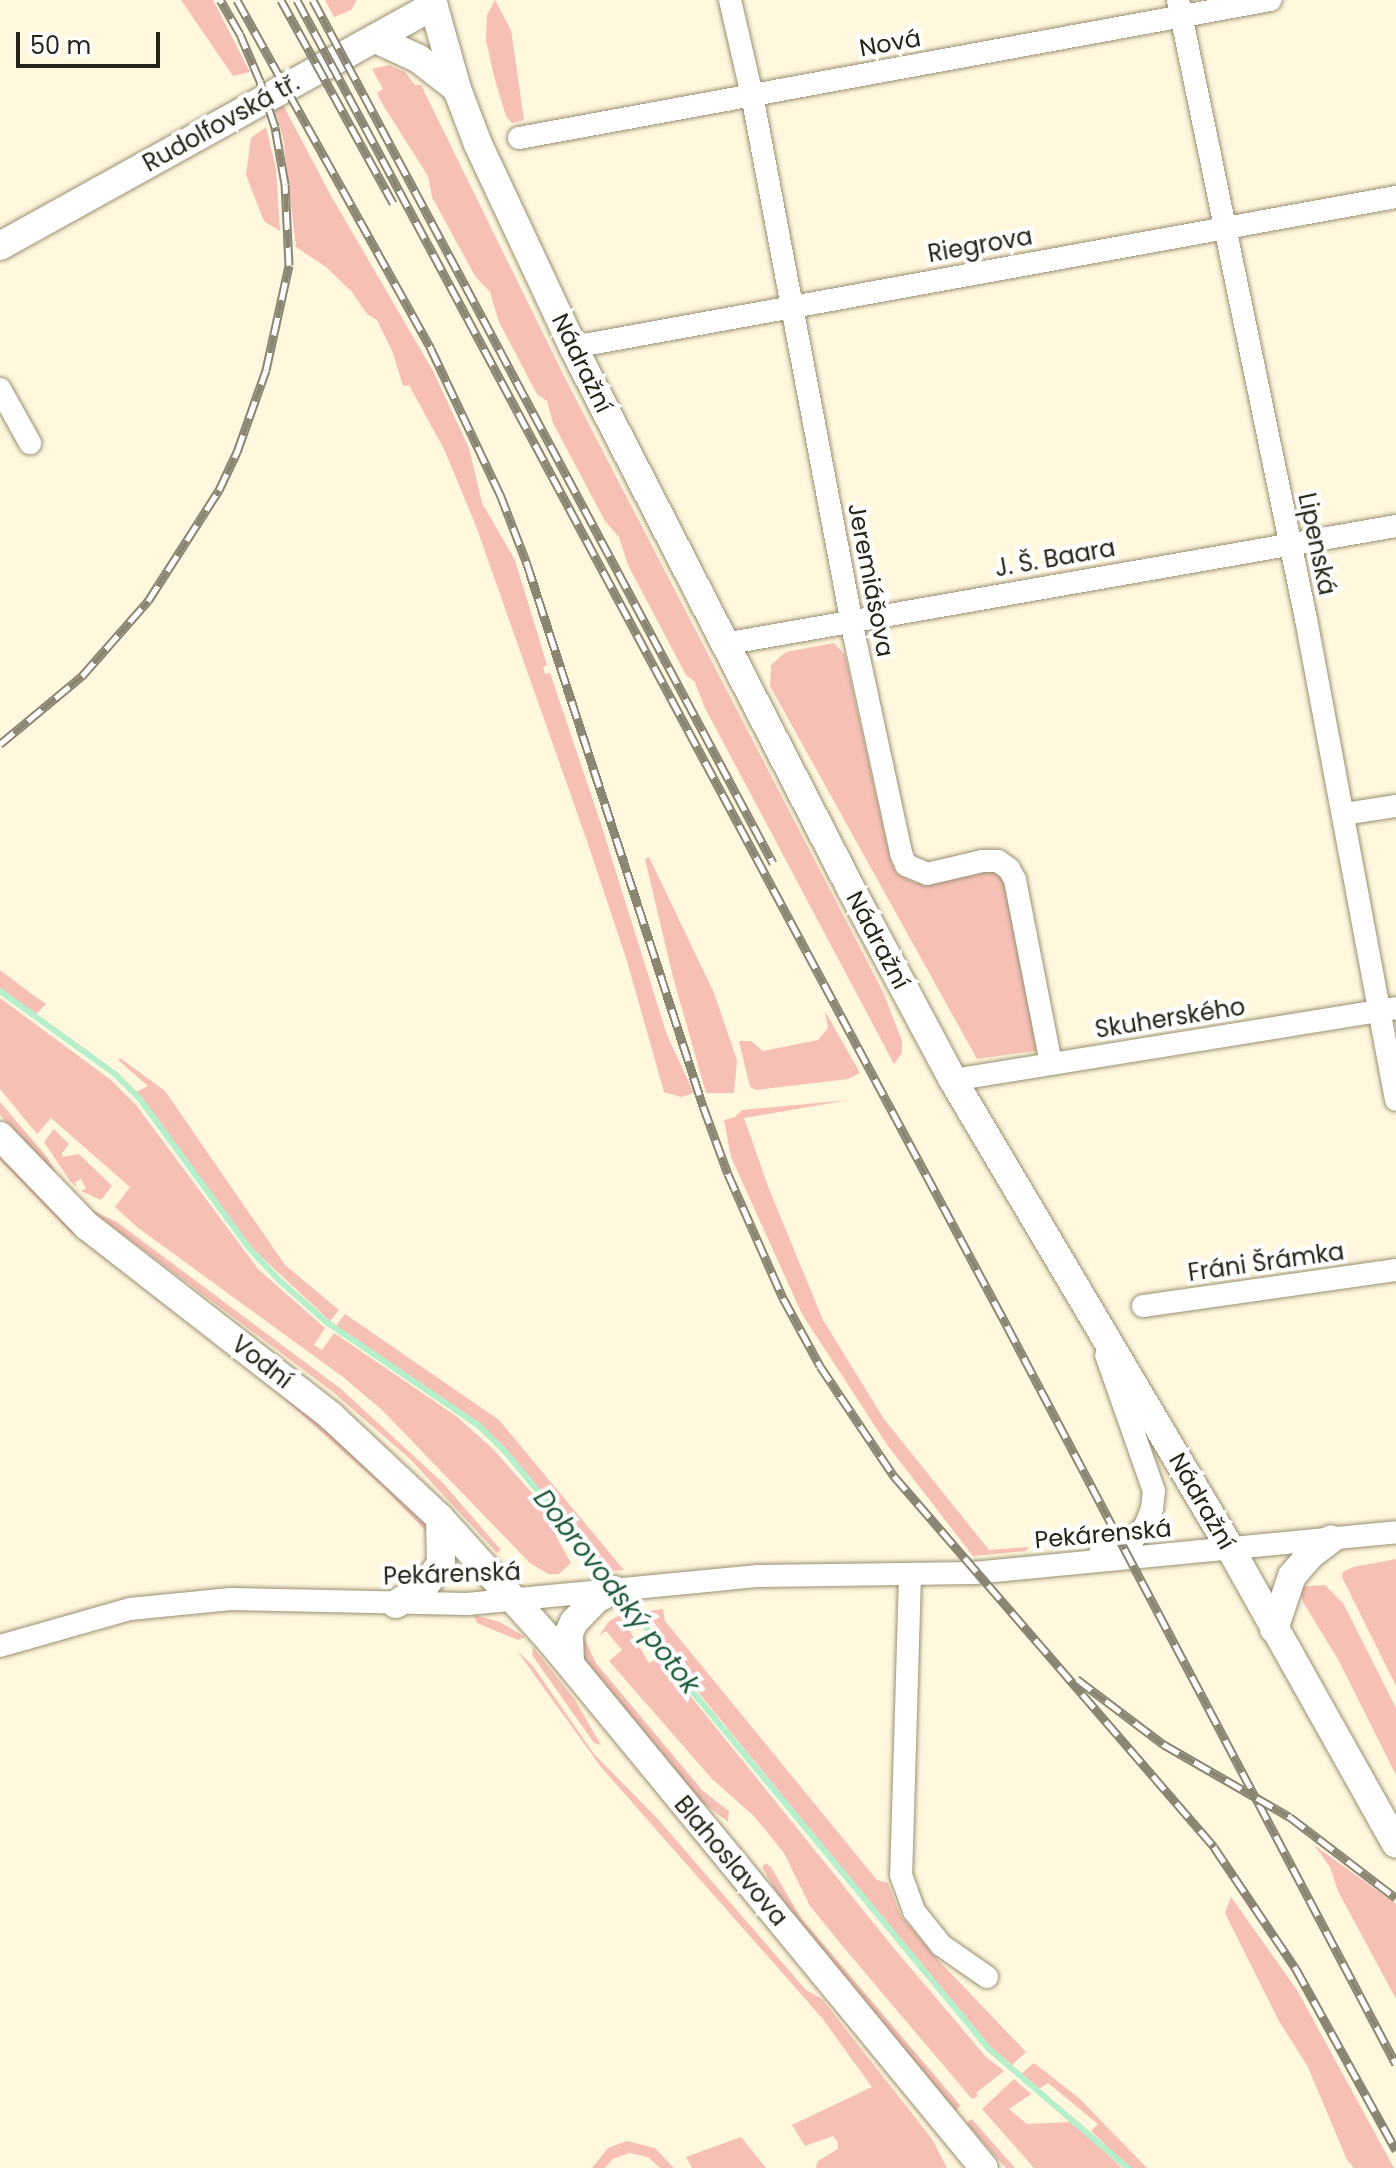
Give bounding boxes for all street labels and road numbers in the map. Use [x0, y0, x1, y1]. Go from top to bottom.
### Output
street label: Nová [857, 23, 923, 63]
street label: Rudolfovská tř. [138, 68, 304, 178]
street label: Riegrova [926, 222, 1034, 268]
street label: Nádražní [546, 309, 618, 417]
street label: Lipenská [1292, 490, 1342, 598]
street label: Jeremiášova [842, 501, 900, 659]
street label: J. Š. Baara [992, 533, 1118, 583]
street label: Nádražní [840, 886, 916, 994]
street label: Skuherského [1093, 992, 1247, 1044]
street label: Fráni Šrámka [1186, 1237, 1346, 1287]
street label: Vodní [226, 1329, 298, 1395]
street label: Nádražní [1163, 1448, 1241, 1554]
street label: Pekárenská [1033, 1514, 1173, 1554]
street label: Pekárenská [383, 1557, 521, 1591]
street label: Blahoslavova [668, 1790, 794, 1932]

